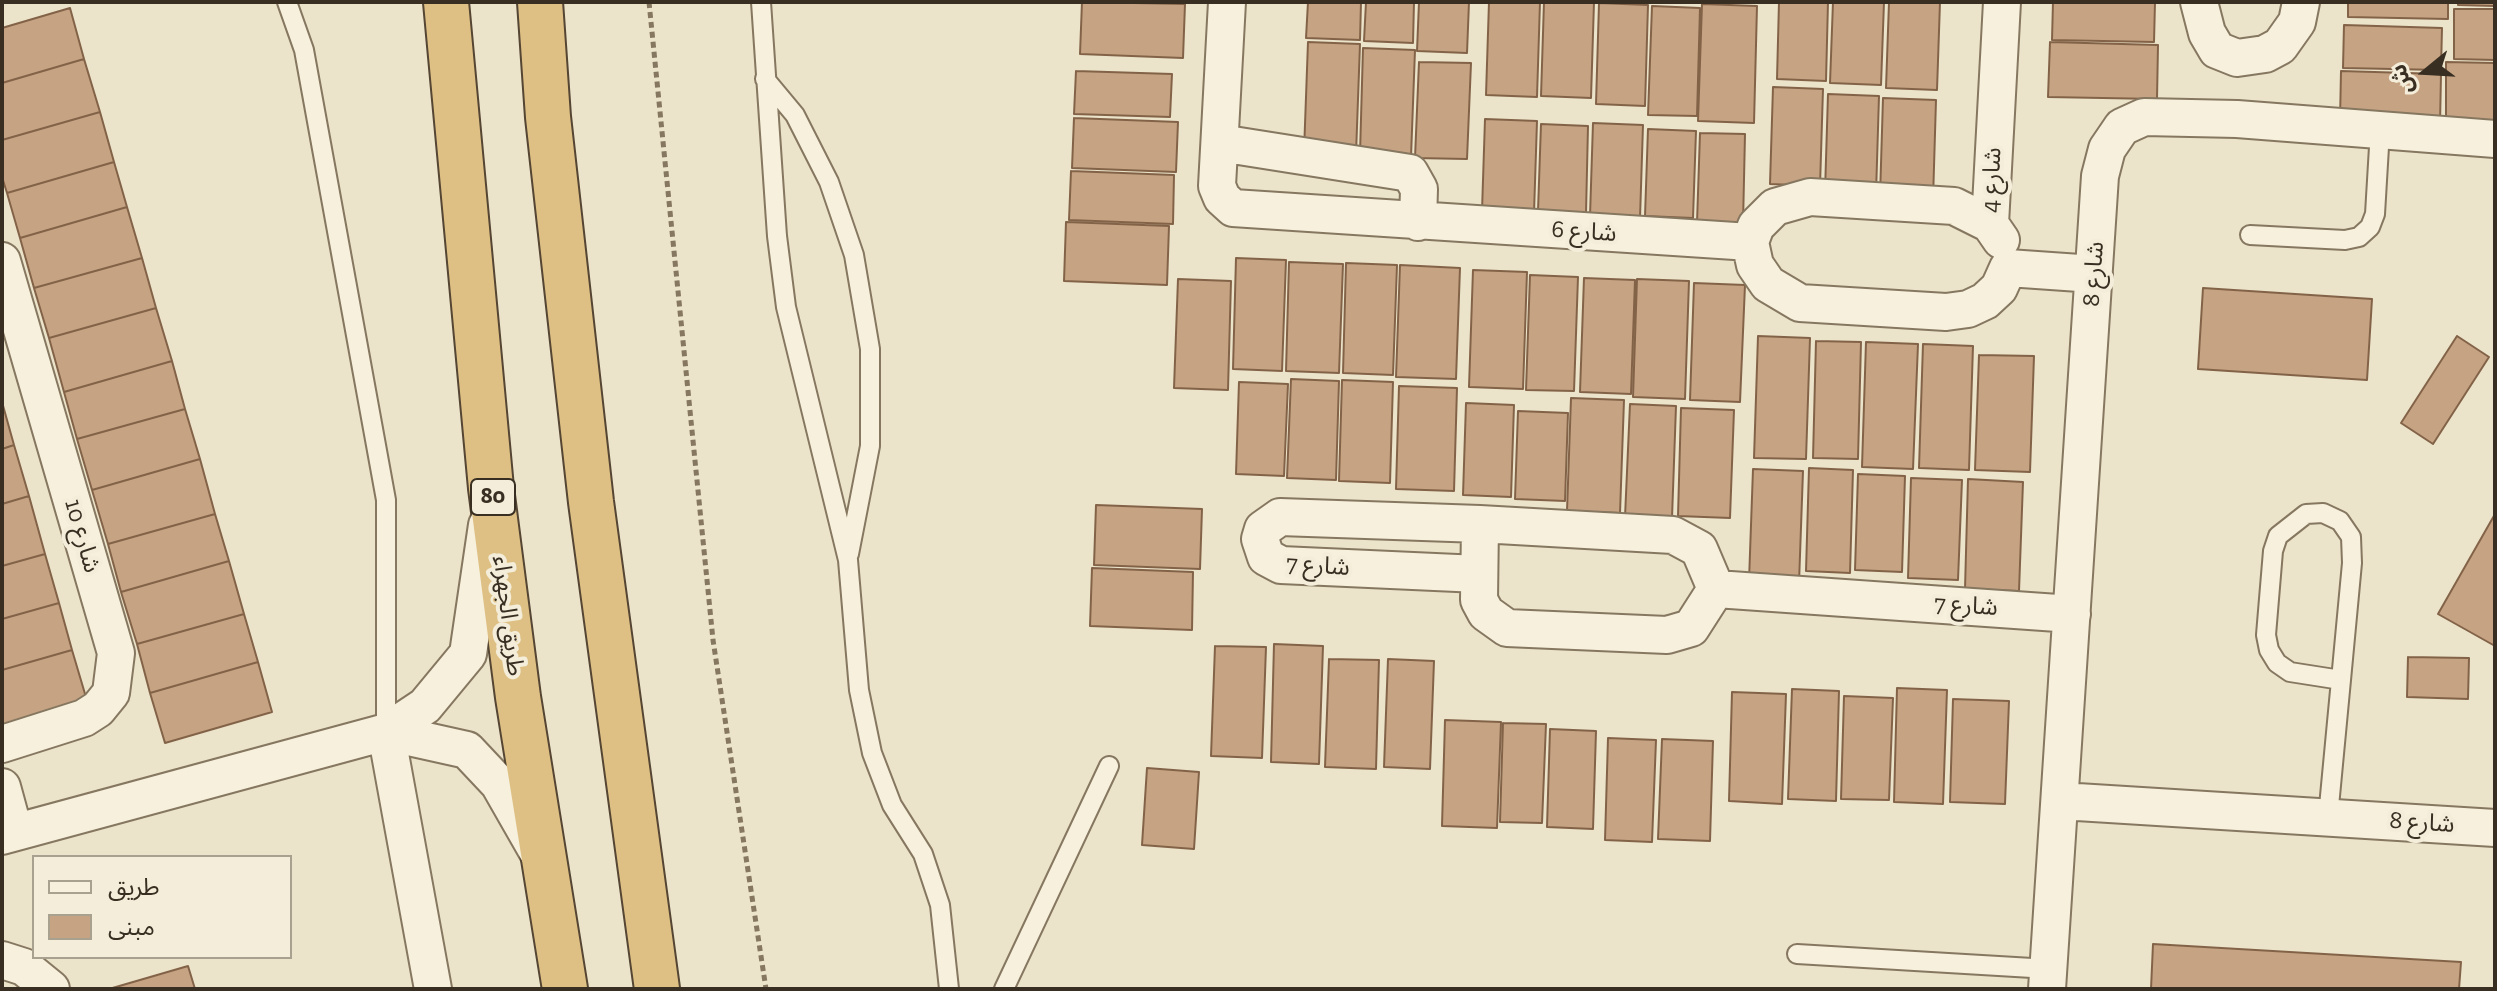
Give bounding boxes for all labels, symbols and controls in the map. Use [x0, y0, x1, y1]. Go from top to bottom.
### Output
north arrow [2385, 32, 2465, 112]
text: ش [2384, 61, 2419, 98]
street label: شارع 4 [1976, 147, 2008, 213]
street label: شارع 6 [1551, 215, 1617, 249]
street label: شارع 8 [2077, 241, 2111, 307]
road number: 80 [471, 479, 515, 515]
street label: شارع 10 [58, 496, 106, 576]
street label: شارع 7 [1285, 549, 1351, 583]
street label: طريق الجهراء [486, 554, 530, 678]
street label: شارع 7 [1933, 589, 1999, 623]
street label: شارع 8 [2389, 806, 2455, 840]
legend [32, 855, 292, 959]
text: طريق [108, 872, 160, 901]
text: مبنى [108, 912, 155, 941]

